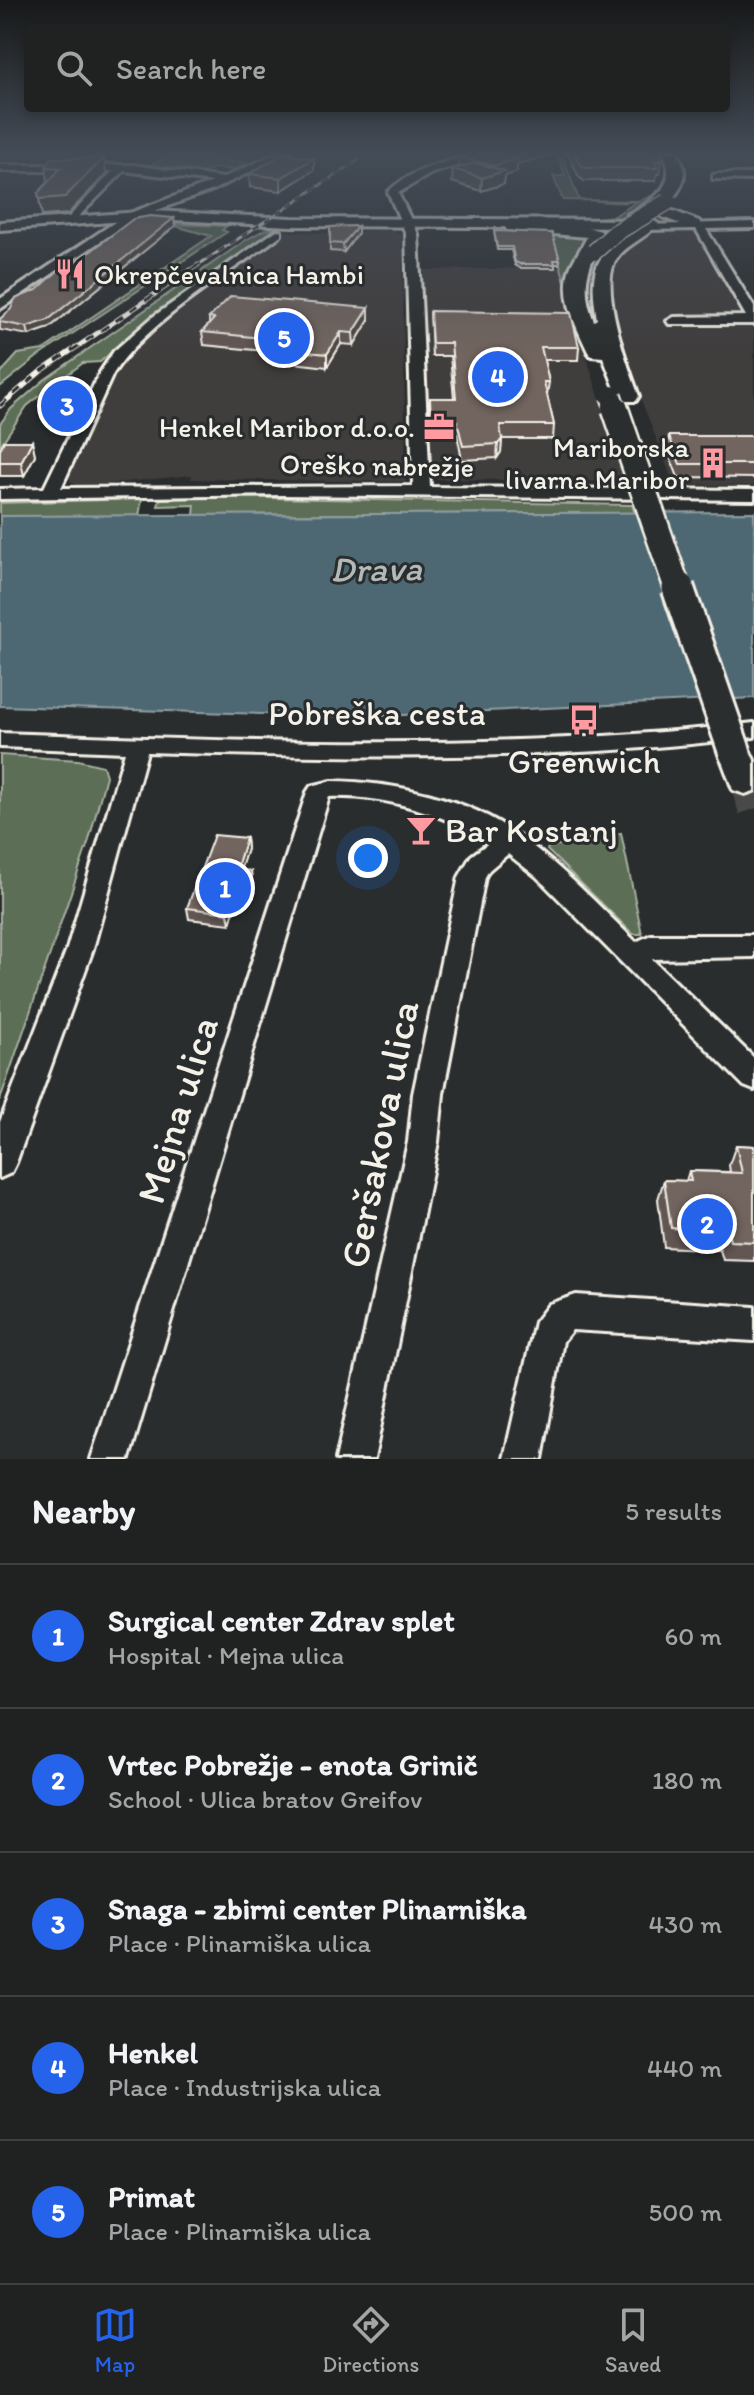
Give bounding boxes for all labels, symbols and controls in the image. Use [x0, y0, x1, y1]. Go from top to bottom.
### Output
search box [24, 24, 730, 112]
icon: search [52, 46, 96, 90]
text: Search here [116, 50, 266, 87]
restaurant icon: Okrepčevalnica Hambi [53, 257, 87, 291]
place label: Okrepčevalnica Hambi [94, 257, 364, 291]
pin: 5 [258, 308, 310, 368]
pin: 4 [472, 347, 524, 407]
pin: 3 [41, 376, 93, 436]
place label: Henkel Maribor d.o.o. [159, 410, 415, 444]
office icon: Henkel Maribor d.o.o. [422, 410, 456, 444]
place label: Mariborska livarna Maribor [505, 430, 689, 496]
street label: Oreško nabrežje [280, 446, 474, 484]
building icon: Mariborska livarna Maribor [696, 446, 730, 480]
water label: Drava [330, 546, 423, 591]
street label: Pobreška cesta [268, 693, 486, 734]
bus stop icon: Greenwich [567, 703, 601, 737]
place label: Greenwich [508, 741, 660, 782]
place label: Bar Kostanj [445, 810, 618, 851]
bar icon: Bar Kostanj [404, 813, 438, 847]
your location [348, 838, 388, 878]
pin: 1 [199, 858, 251, 918]
street label: Geršakova ulica [330, 996, 428, 1272]
street label: Mejna ulica [126, 1011, 228, 1209]
pin: 2 [681, 1194, 733, 1254]
text: Nearby [32, 1491, 135, 1532]
text: 5 results [625, 1495, 722, 1527]
text: Surgical center Zdrav splet [108, 1602, 455, 1639]
text: 1 [52, 1620, 64, 1652]
text: 60 m [665, 1620, 722, 1652]
text: Hospital · Mejna ulica [108, 1639, 344, 1671]
text: Vrtec Pobrežje - enota Grinič [108, 1746, 478, 1783]
text: 2 [51, 1764, 65, 1796]
text: 180 m [652, 1764, 722, 1796]
text: School · Ulica bratov Greifov [108, 1783, 422, 1815]
text: Snaga - zbirni center Plinarniška [108, 1890, 527, 1927]
text: 3 [51, 1908, 65, 1940]
text: 430 m [648, 1908, 722, 1940]
text: Place · Plinarniška ulica [108, 1927, 371, 1959]
text: Henkel [108, 2034, 198, 2071]
text: 4 [50, 2052, 66, 2084]
text: 440 m [647, 2052, 722, 2084]
text: Place · Industrijska ulica [108, 2071, 381, 2103]
text: Primat [108, 2178, 195, 2215]
text: 5 [51, 2196, 65, 2228]
text: 500 m [649, 2196, 722, 2228]
text: Place · Plinarniška ulica [108, 2215, 371, 2247]
tab: Map [93, 2303, 137, 2378]
tab: Directions [323, 2303, 419, 2378]
tab: Saved [605, 2303, 661, 2378]

